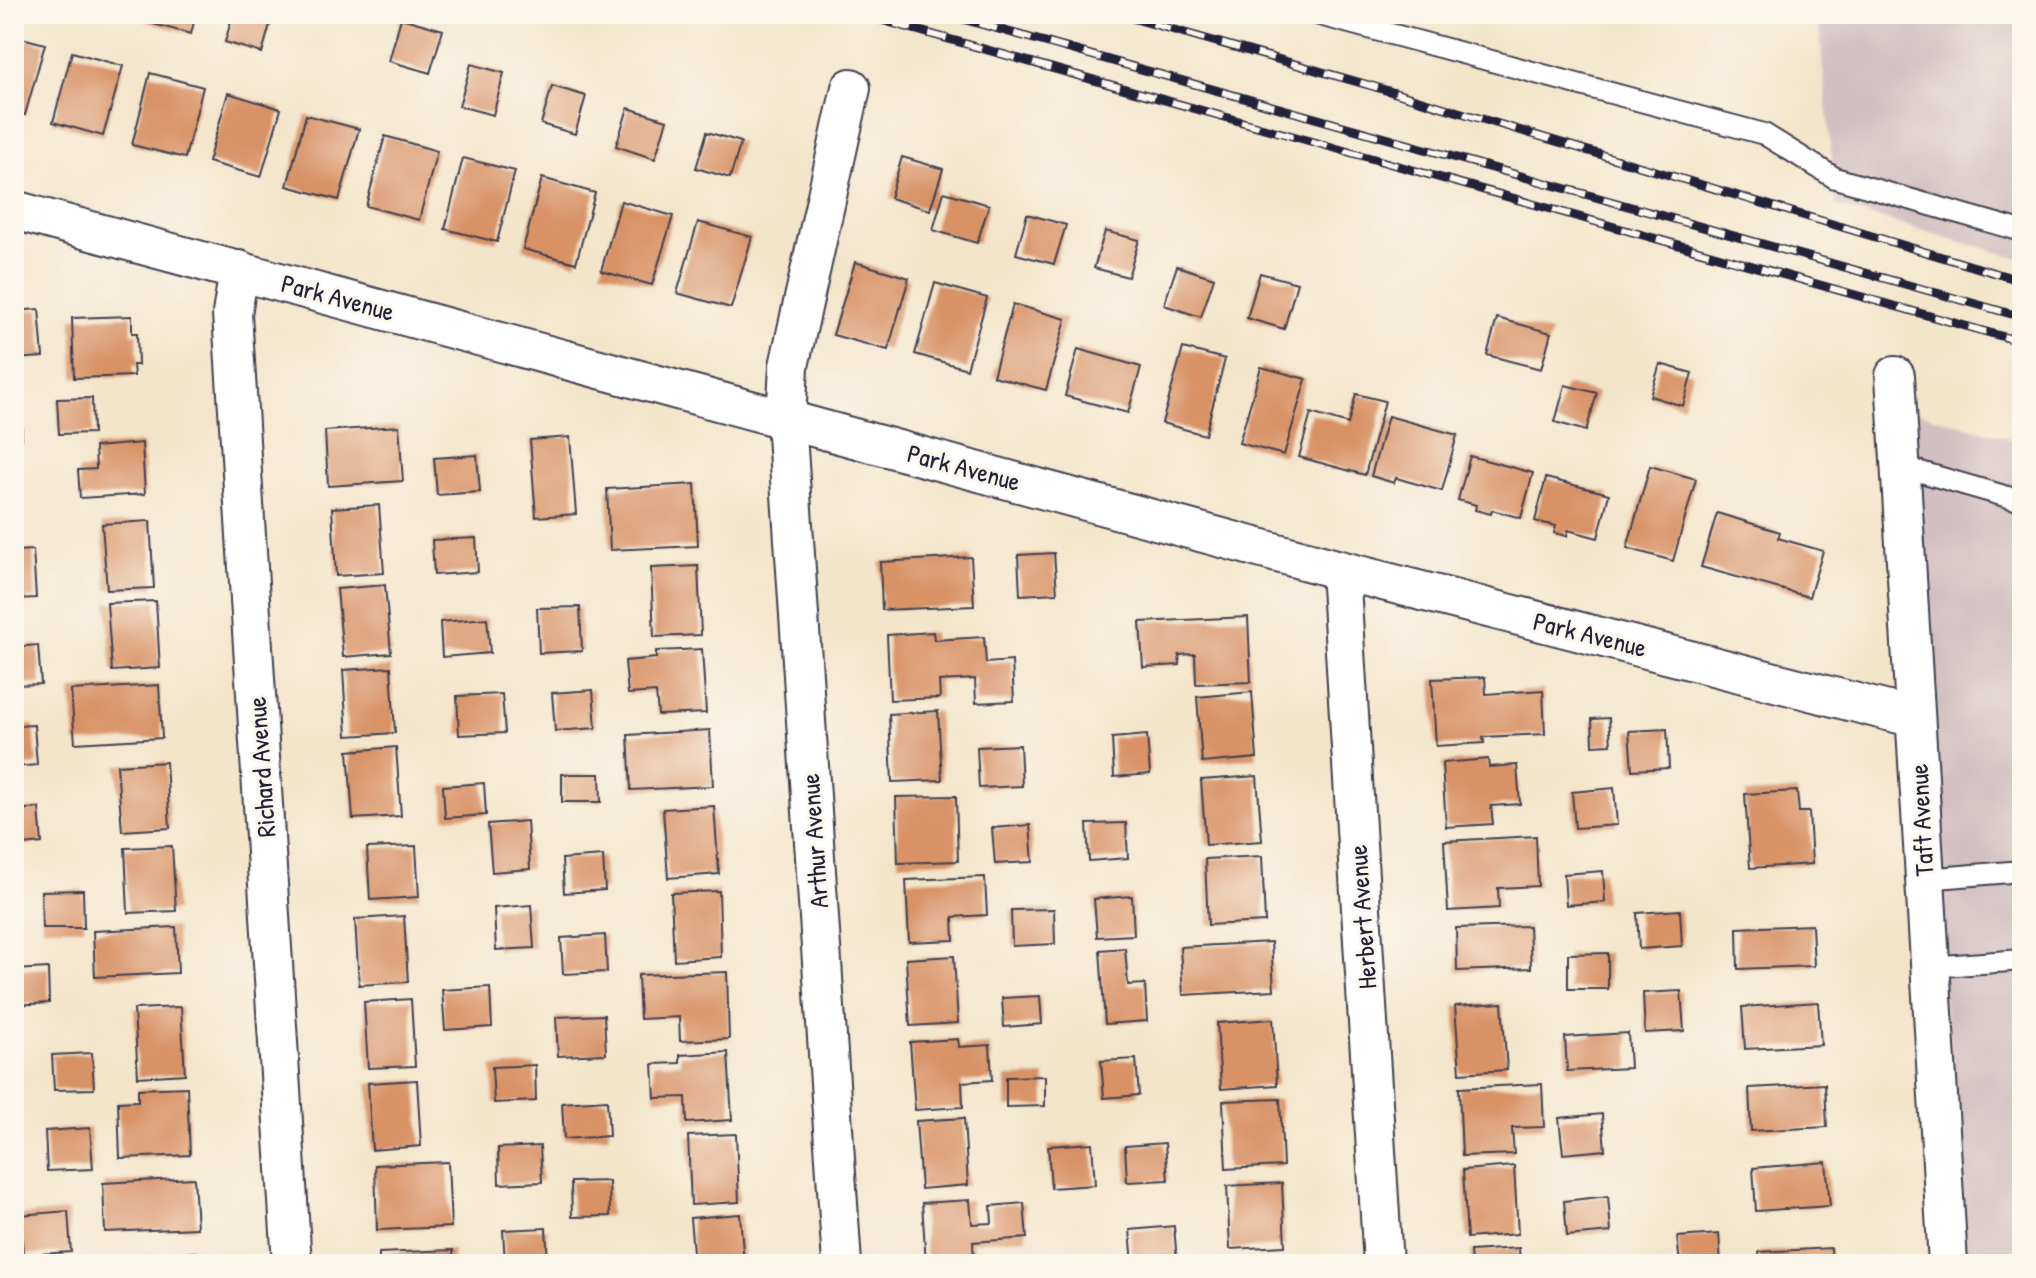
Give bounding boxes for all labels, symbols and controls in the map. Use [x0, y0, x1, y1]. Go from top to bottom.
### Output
street label: Park Avenue [278, 265, 398, 329]
street label: Park Avenue [904, 435, 1024, 499]
street label: Park Avenue [1530, 603, 1650, 665]
street label: Richard Avenue [239, 695, 283, 839]
street label: Taft Avenue [1901, 763, 1941, 877]
street label: Arthur Avenue [792, 772, 836, 910]
street label: Herbert Avenue [1340, 844, 1384, 990]

